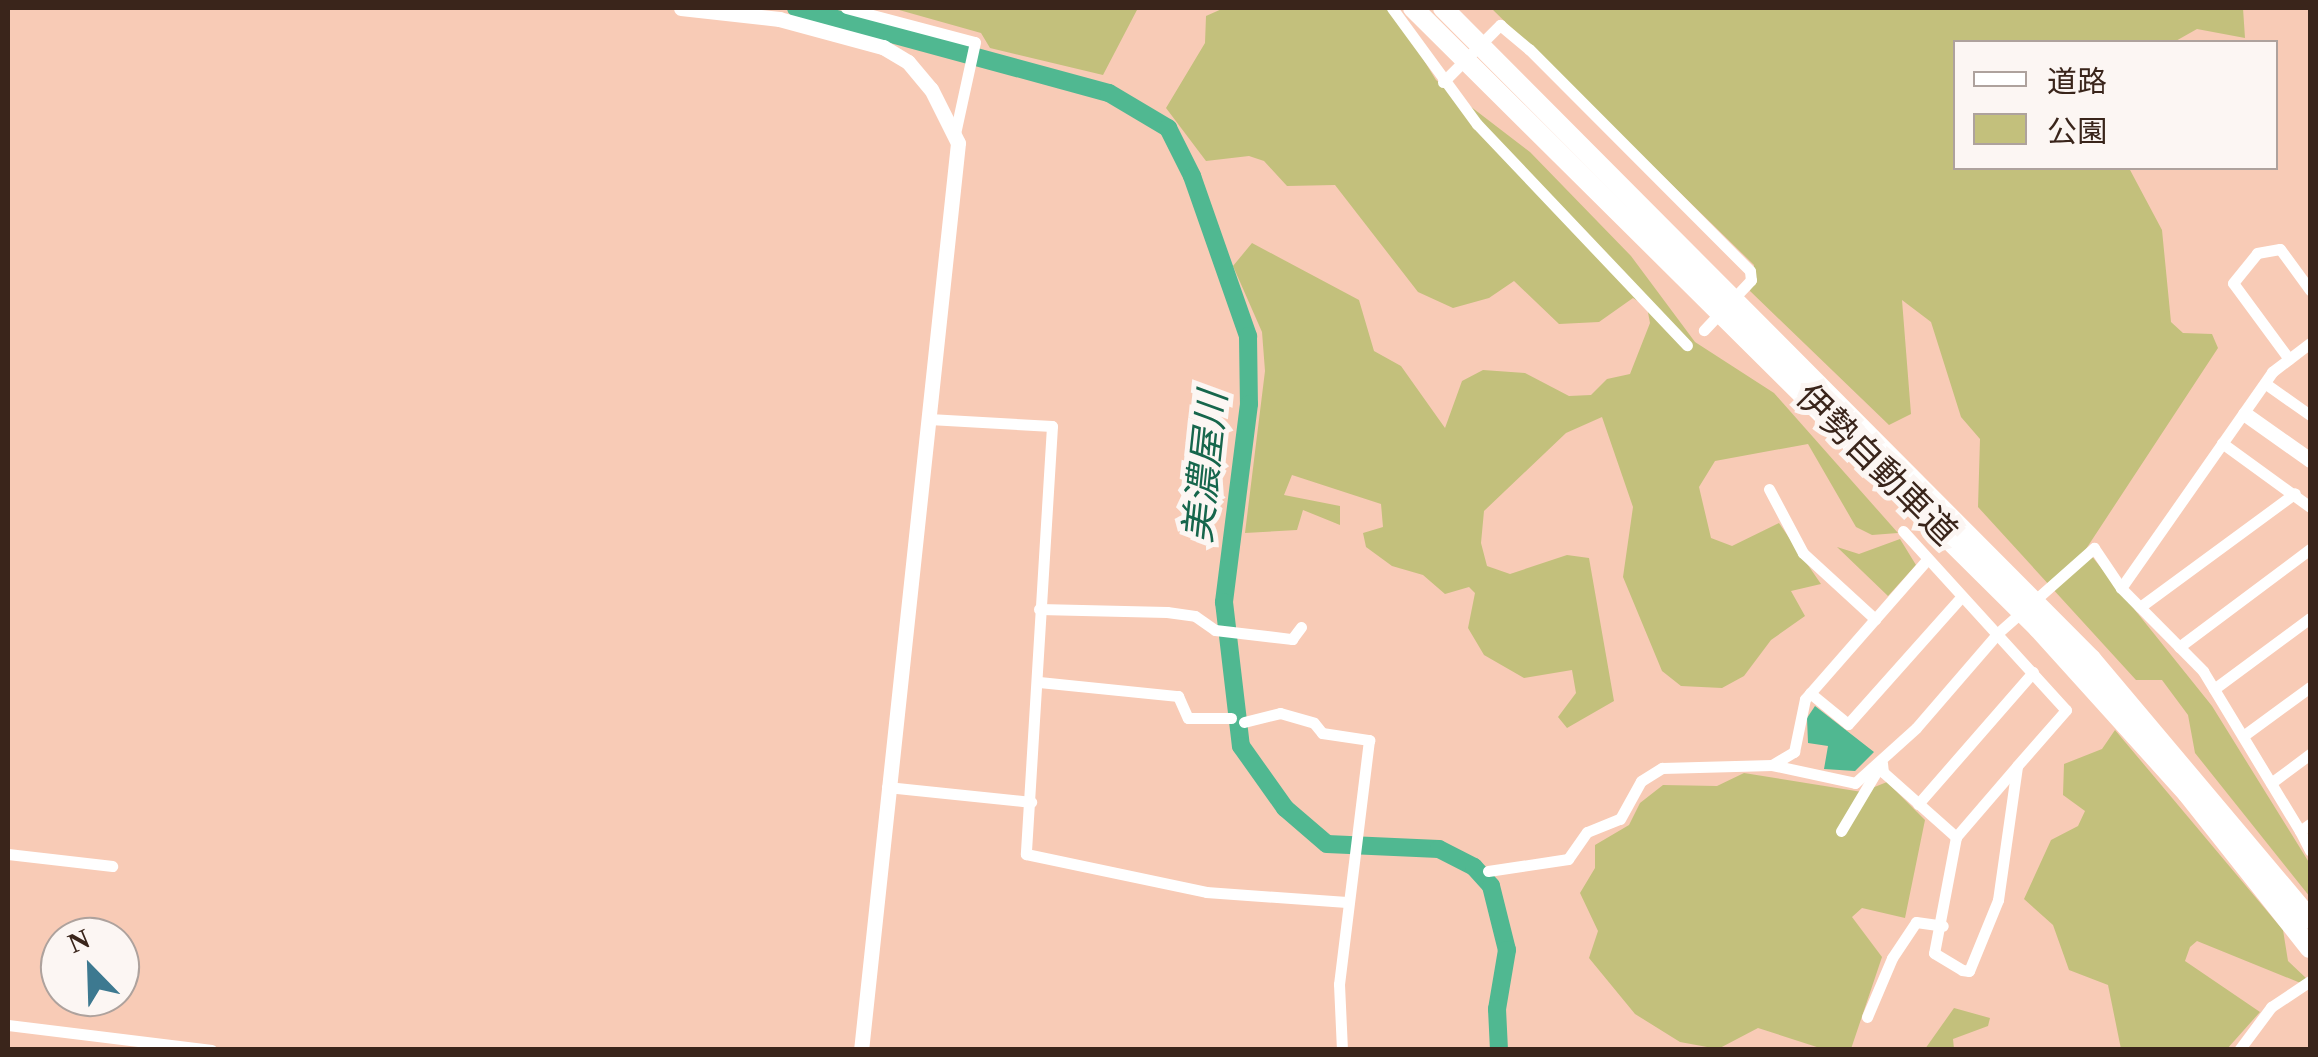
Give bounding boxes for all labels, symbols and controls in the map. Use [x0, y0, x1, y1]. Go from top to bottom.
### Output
legend [1953, 40, 2278, 170]
text: 道路 [2047, 65, 2107, 98]
text: 公園 [2047, 115, 2107, 148]
street label: 伊勢自動車道 [1787, 376, 1965, 554]
water label: 美濃屋川 [1175, 389, 1237, 545]
north arrow [40, 917, 140, 1017]
text: N [63, 923, 94, 959]

